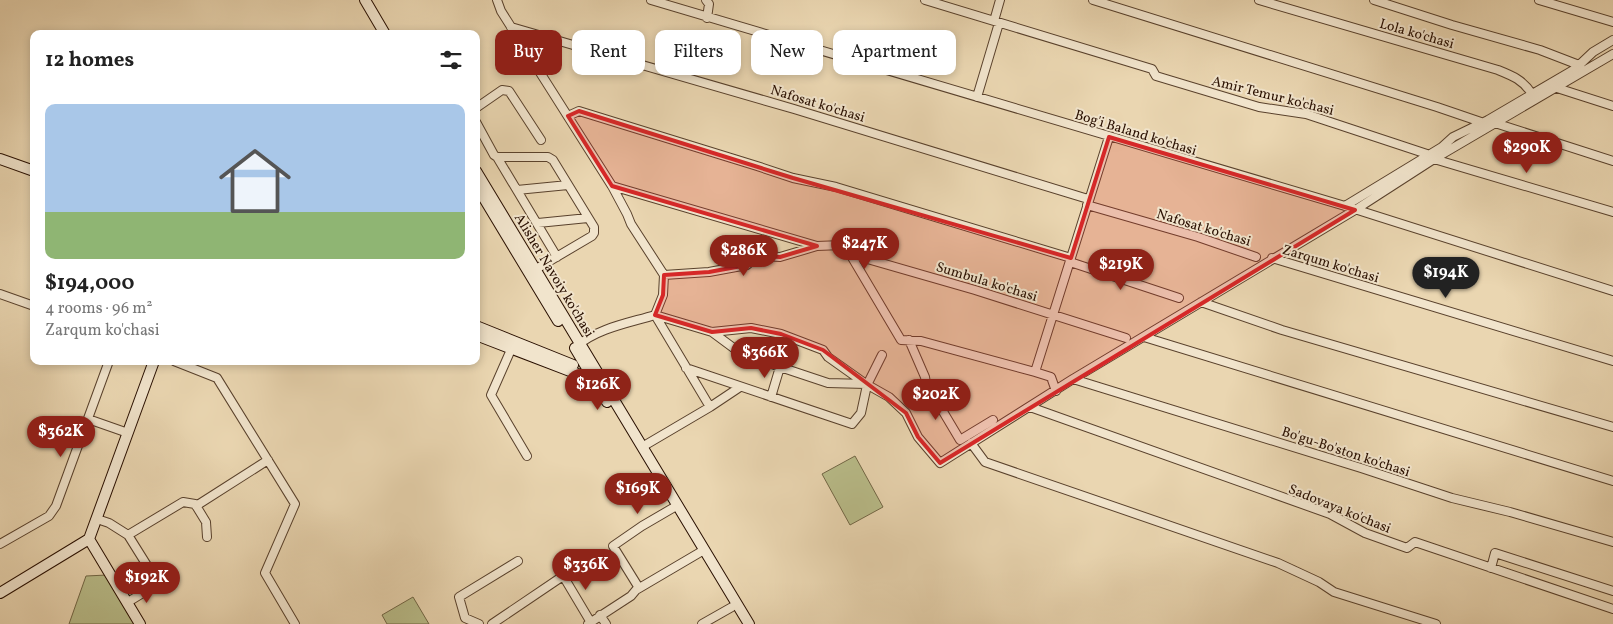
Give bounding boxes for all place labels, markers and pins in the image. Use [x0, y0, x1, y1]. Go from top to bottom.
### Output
pin: $290K [1492, 132, 1562, 174]
pin: $247K [830, 228, 900, 270]
pin: $286K [709, 234, 779, 277]
pin: $219K [1086, 248, 1156, 291]
pin: $194K [1411, 256, 1481, 299]
pin: $366K [730, 336, 800, 379]
pin: $126K [563, 368, 633, 411]
pin: $202K [901, 378, 971, 421]
pin: $362K [26, 416, 96, 458]
pin: $169K [603, 472, 673, 515]
pin: $336K [551, 548, 621, 591]
pin: $192K [112, 562, 182, 604]

